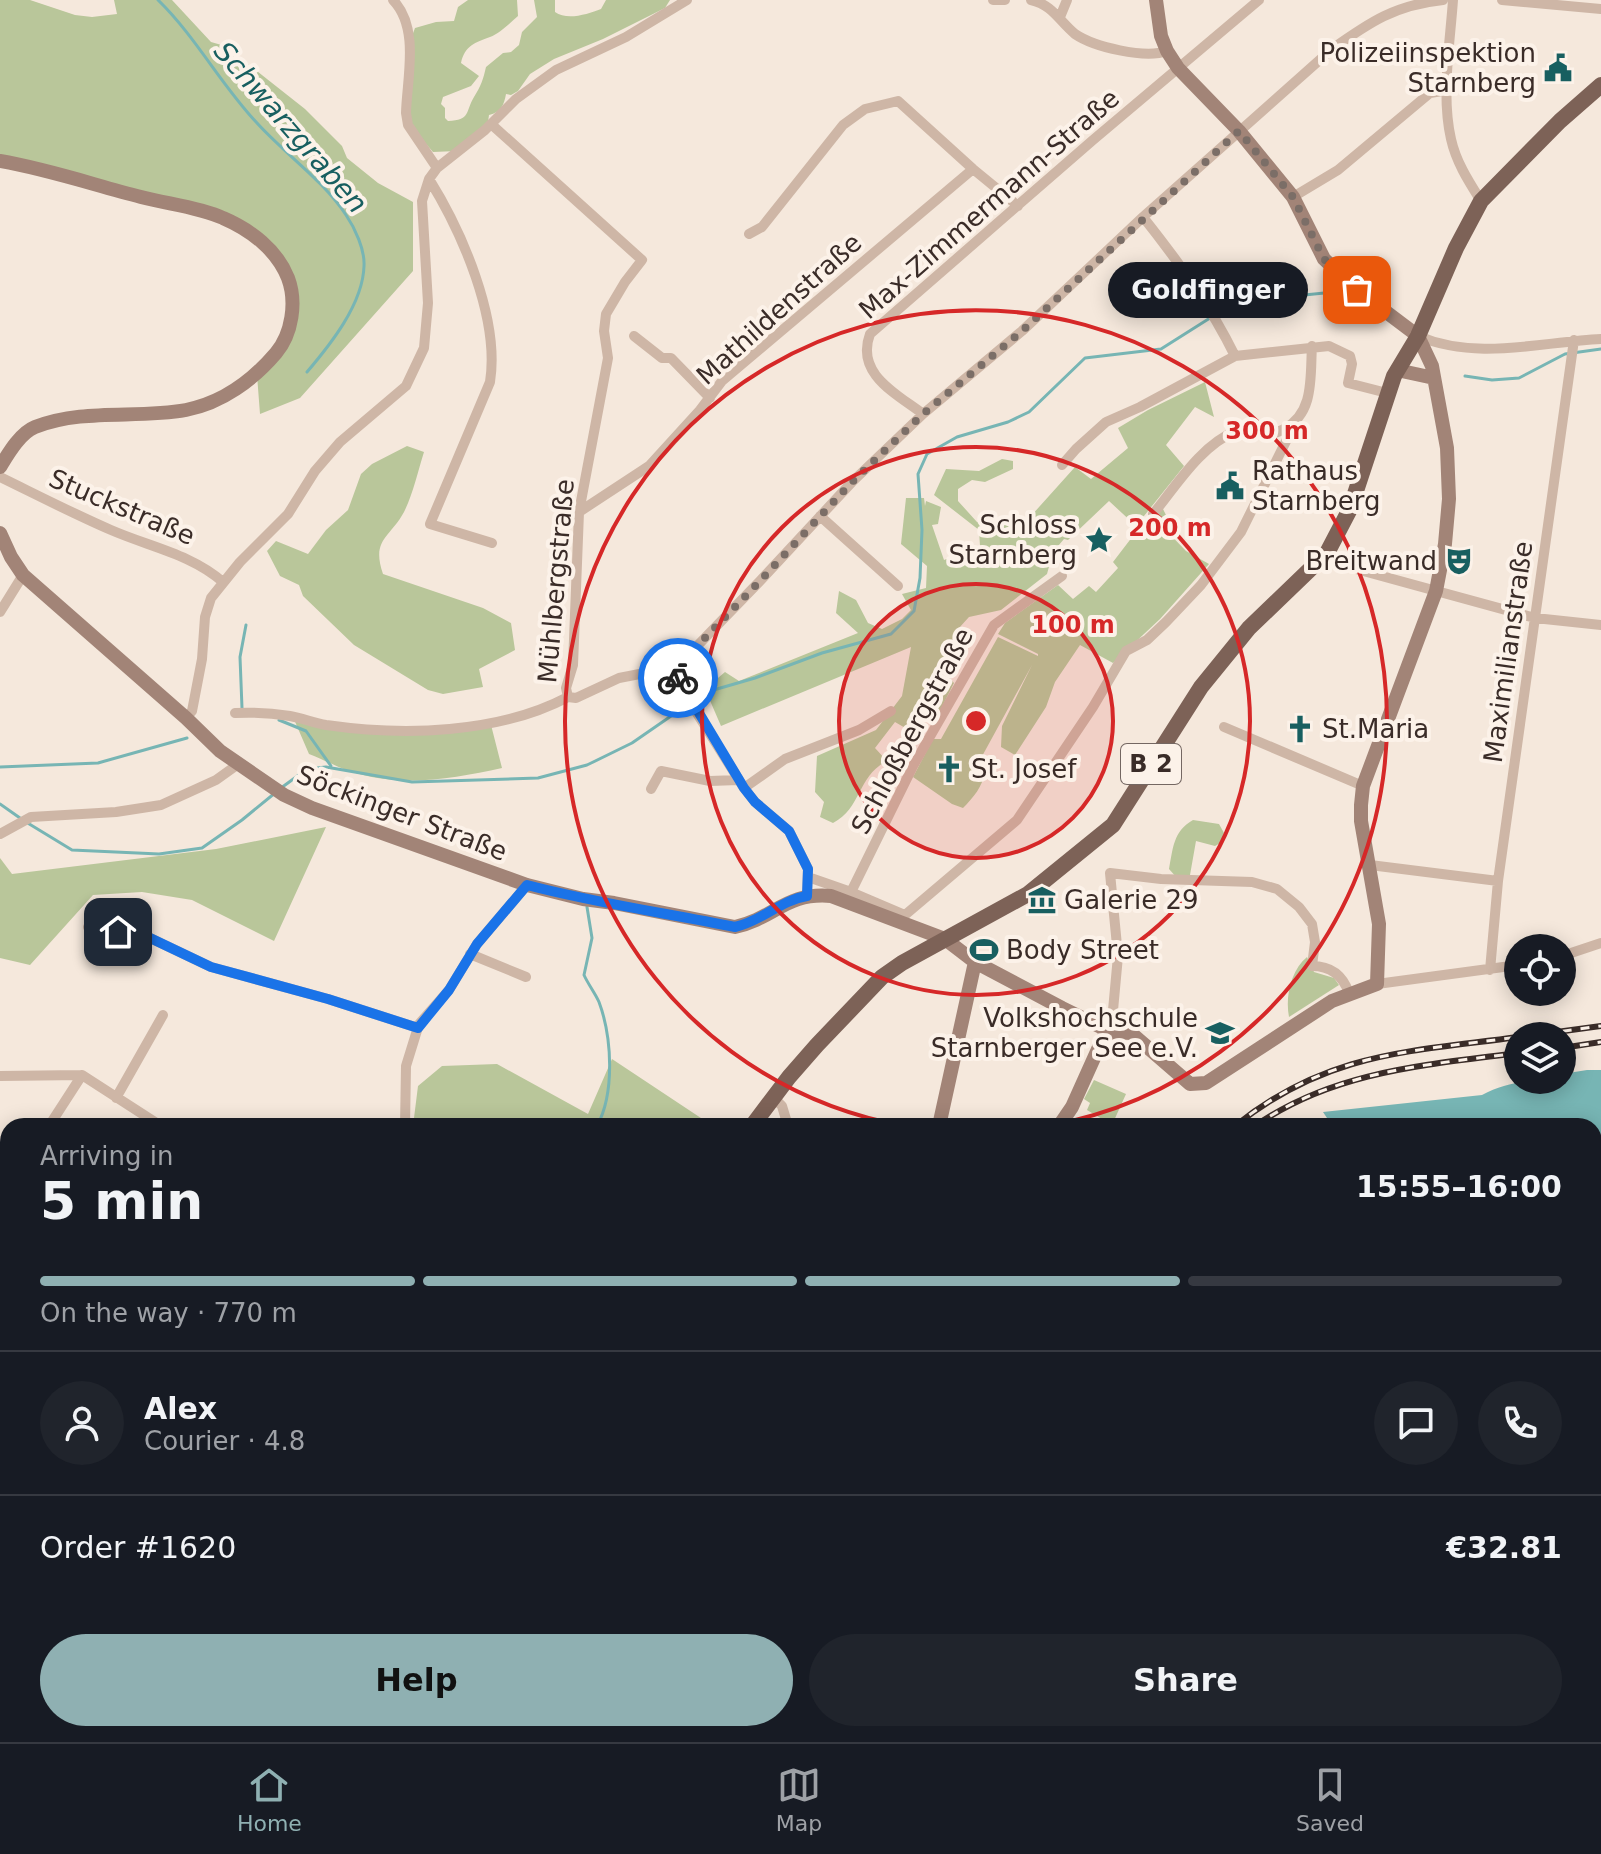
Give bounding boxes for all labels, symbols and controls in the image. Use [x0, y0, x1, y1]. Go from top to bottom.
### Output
water label: Schwarzgraben [207, 35, 374, 220]
place label: Polizeiinspektion Starnberg [1319, 38, 1536, 98]
public building icon: Polizeiinspektion Starnberg [1543, 53, 1573, 83]
street label: Max-Zimmermann-Straße [853, 83, 1125, 325]
street label: Mathildenstraße [690, 227, 868, 391]
pin [1323, 256, 1391, 324]
callout: Goldfinger [1109, 262, 1309, 318]
icon: bag [1335, 268, 1379, 312]
text: Goldfinger [1131, 275, 1285, 305]
text: 300 m [1225, 417, 1309, 445]
place label: Rathaus Starnberg [1252, 456, 1381, 516]
street label: Stuckstraße [45, 463, 199, 551]
public building icon: Rathaus Starnberg [1215, 471, 1245, 501]
street label: Mühlbergstraße [532, 478, 580, 684]
place label: Schloss Starnberg [948, 510, 1077, 570]
text: 200 m [1128, 514, 1212, 542]
place icon: Schloss Starnberg [1084, 525, 1114, 555]
street label: Maximilianstraße [1478, 539, 1538, 765]
place label: Breitwand [1305, 546, 1437, 576]
theatre icon: Breitwand [1444, 546, 1474, 576]
text: 100 m [1031, 611, 1115, 639]
street label: Schloßbergstraße [845, 623, 979, 839]
courier [638, 638, 718, 718]
icon: bike [656, 656, 700, 700]
centre of rings [962, 707, 990, 735]
church icon: St.Maria [1285, 714, 1315, 744]
place label: St.Maria [1322, 714, 1429, 744]
road number: B 2 [1121, 744, 1181, 784]
church icon: St. Josef [934, 754, 964, 784]
place label: St. Josef [971, 754, 1077, 784]
street label: Söckinger Straße [293, 759, 511, 867]
museum icon: Galerie 29 [1027, 885, 1057, 915]
place label: Galerie 29 [1064, 885, 1199, 915]
pin [84, 898, 152, 966]
icon: home [96, 910, 140, 954]
map controls [1504, 934, 1576, 1094]
button: locate [1504, 934, 1576, 1006]
sports icon: Body Street [969, 935, 999, 965]
place label: Body Street [1006, 935, 1159, 965]
place label: Volkshochschule Starnberger See e.V. [931, 1003, 1198, 1063]
school or university icon: Volkshochschule Starnberger See e.V. [1205, 1018, 1235, 1048]
button: layers [1504, 1022, 1576, 1094]
text: Arriving in [40, 1141, 174, 1171]
text: 15:55–16:00 [1356, 1169, 1562, 1204]
text: 5 min [40, 1171, 203, 1231]
text: On the way · 770 m [40, 1298, 297, 1328]
button: person [40, 1381, 124, 1465]
button: chat [1374, 1381, 1458, 1465]
button: phone [1478, 1381, 1562, 1465]
text: Alex [144, 1391, 217, 1426]
text: Courier · 4.8 [144, 1426, 305, 1456]
text: Order #1620 [40, 1530, 236, 1565]
text: €32.81 [1446, 1530, 1562, 1565]
button: Help [40, 1634, 793, 1726]
button: Share [809, 1634, 1562, 1726]
tab: Home [237, 1763, 302, 1836]
tab: Map [776, 1763, 822, 1836]
tab: Saved [1296, 1763, 1364, 1836]

